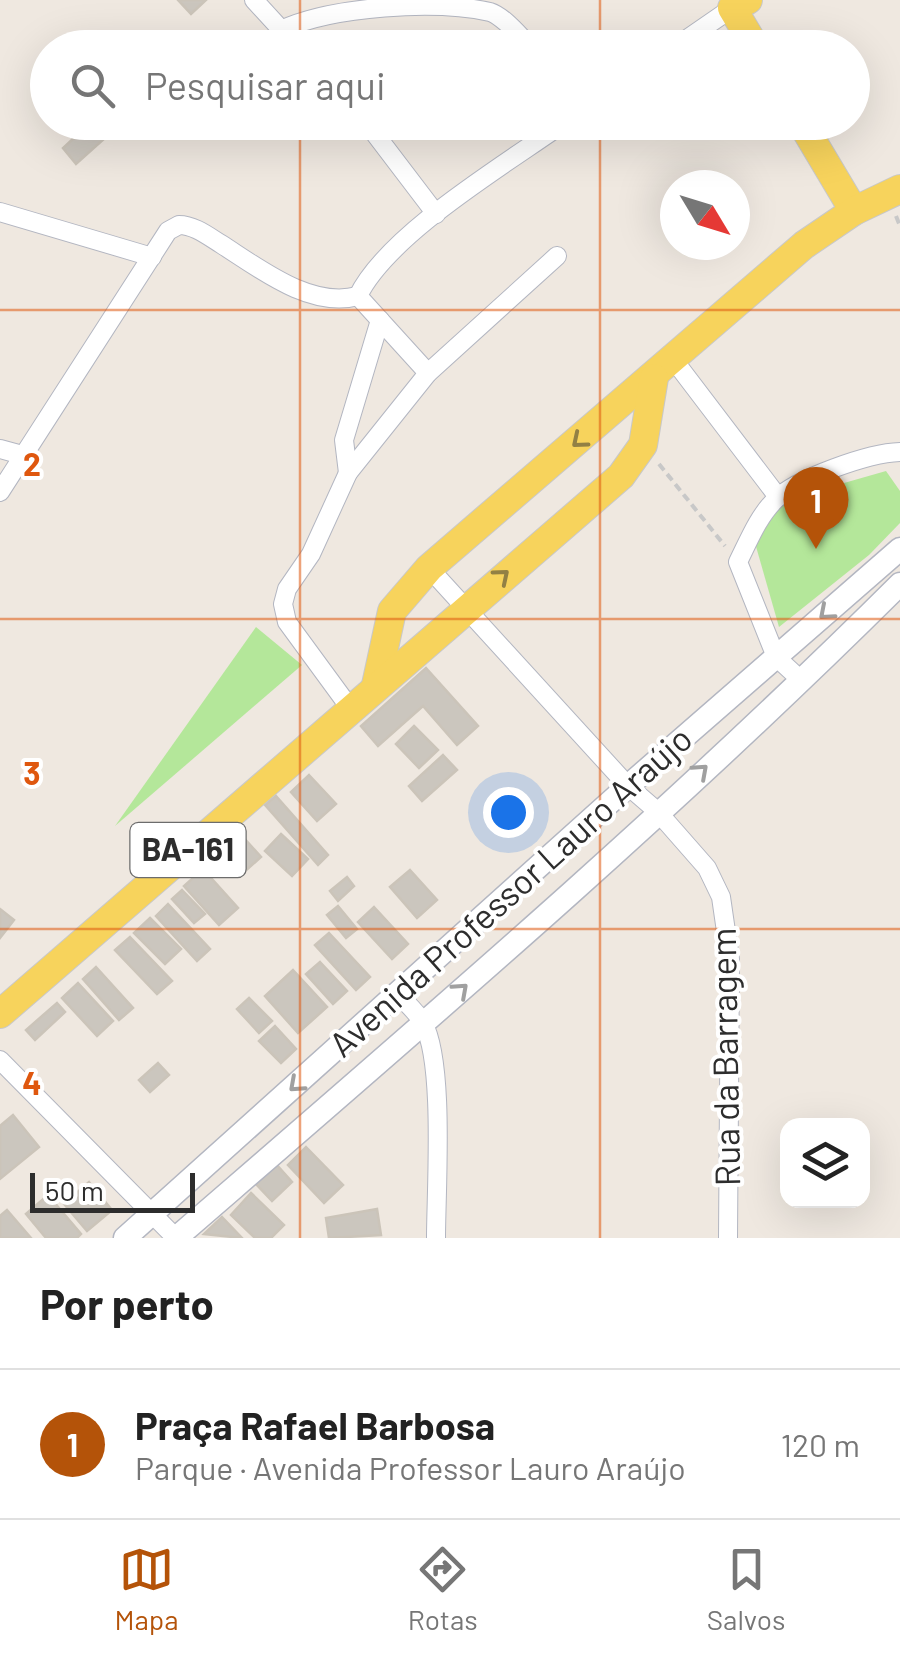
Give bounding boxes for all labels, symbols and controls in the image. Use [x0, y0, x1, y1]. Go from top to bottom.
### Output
search box [30, 30, 870, 140]
icon: search [65, 58, 120, 113]
text: Pesquisar aqui [145, 62, 386, 108]
north arrow [660, 170, 750, 260]
one-way arrow [573, 430, 591, 448]
text: 2 [23, 444, 41, 482]
pin: 1 [784, 466, 848, 549]
one-way arrow [491, 570, 509, 588]
one-way arrow [820, 602, 838, 620]
street label: Avenida Professor Lauro Araújo [320, 716, 700, 1065]
text: 3 [23, 753, 41, 791]
one-way arrow [689, 765, 708, 783]
your location [483, 787, 534, 838]
road number: BA-161 [130, 823, 246, 877]
street label: Rua da Barragem [701, 928, 747, 1187]
one-way arrow [449, 984, 468, 1002]
text: 4 [22, 1063, 42, 1101]
one-way arrow [289, 1073, 308, 1091]
map controls [780, 1118, 870, 1208]
button: layers [780, 1118, 870, 1208]
scale bar [30, 1168, 195, 1212]
text: 50 m [45, 1173, 104, 1207]
text: Por perto [40, 1278, 214, 1328]
text: Praça Rafael Barbosa [135, 1402, 495, 1448]
text: 1 [67, 1425, 78, 1463]
text: 120 m [781, 1425, 860, 1463]
text: Parque · Avenida Professor Lauro Araújo [135, 1448, 686, 1486]
tab: Mapa [115, 1542, 179, 1636]
tab: Rotas [408, 1542, 478, 1636]
tab: Salvos [707, 1542, 785, 1636]

